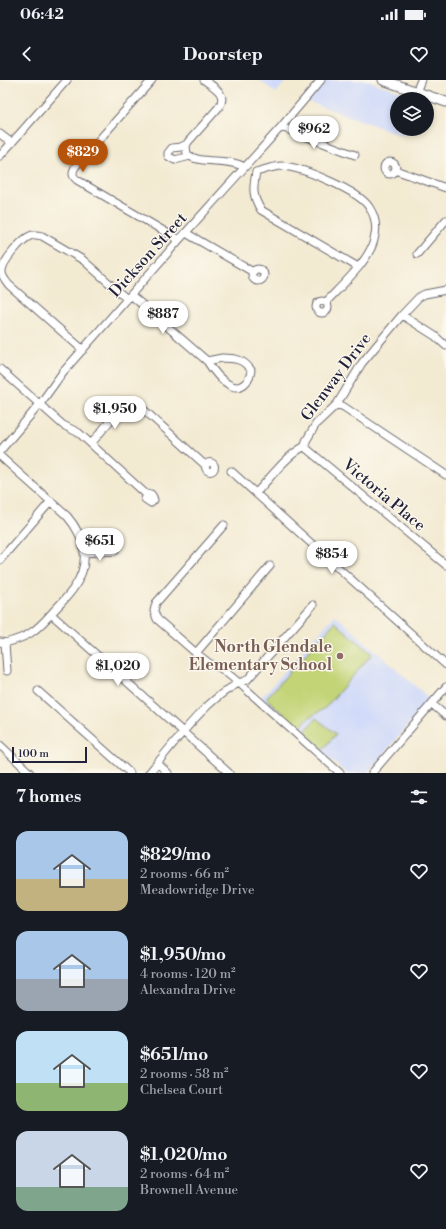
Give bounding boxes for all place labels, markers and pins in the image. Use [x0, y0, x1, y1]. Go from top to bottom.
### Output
pin: $962 [290, 116, 338, 150]
pin: $829 [59, 139, 107, 173]
pin: $887 [139, 301, 187, 335]
pin: $1,950 [82, 396, 148, 430]
pin: $651 [76, 528, 124, 562]
pin: $854 [308, 541, 356, 575]
place label: North Glendale Elementary School [189, 637, 333, 675]
marker: North Glendale Elementary School [335, 651, 345, 661]
pin: $1,020 [85, 653, 151, 687]

